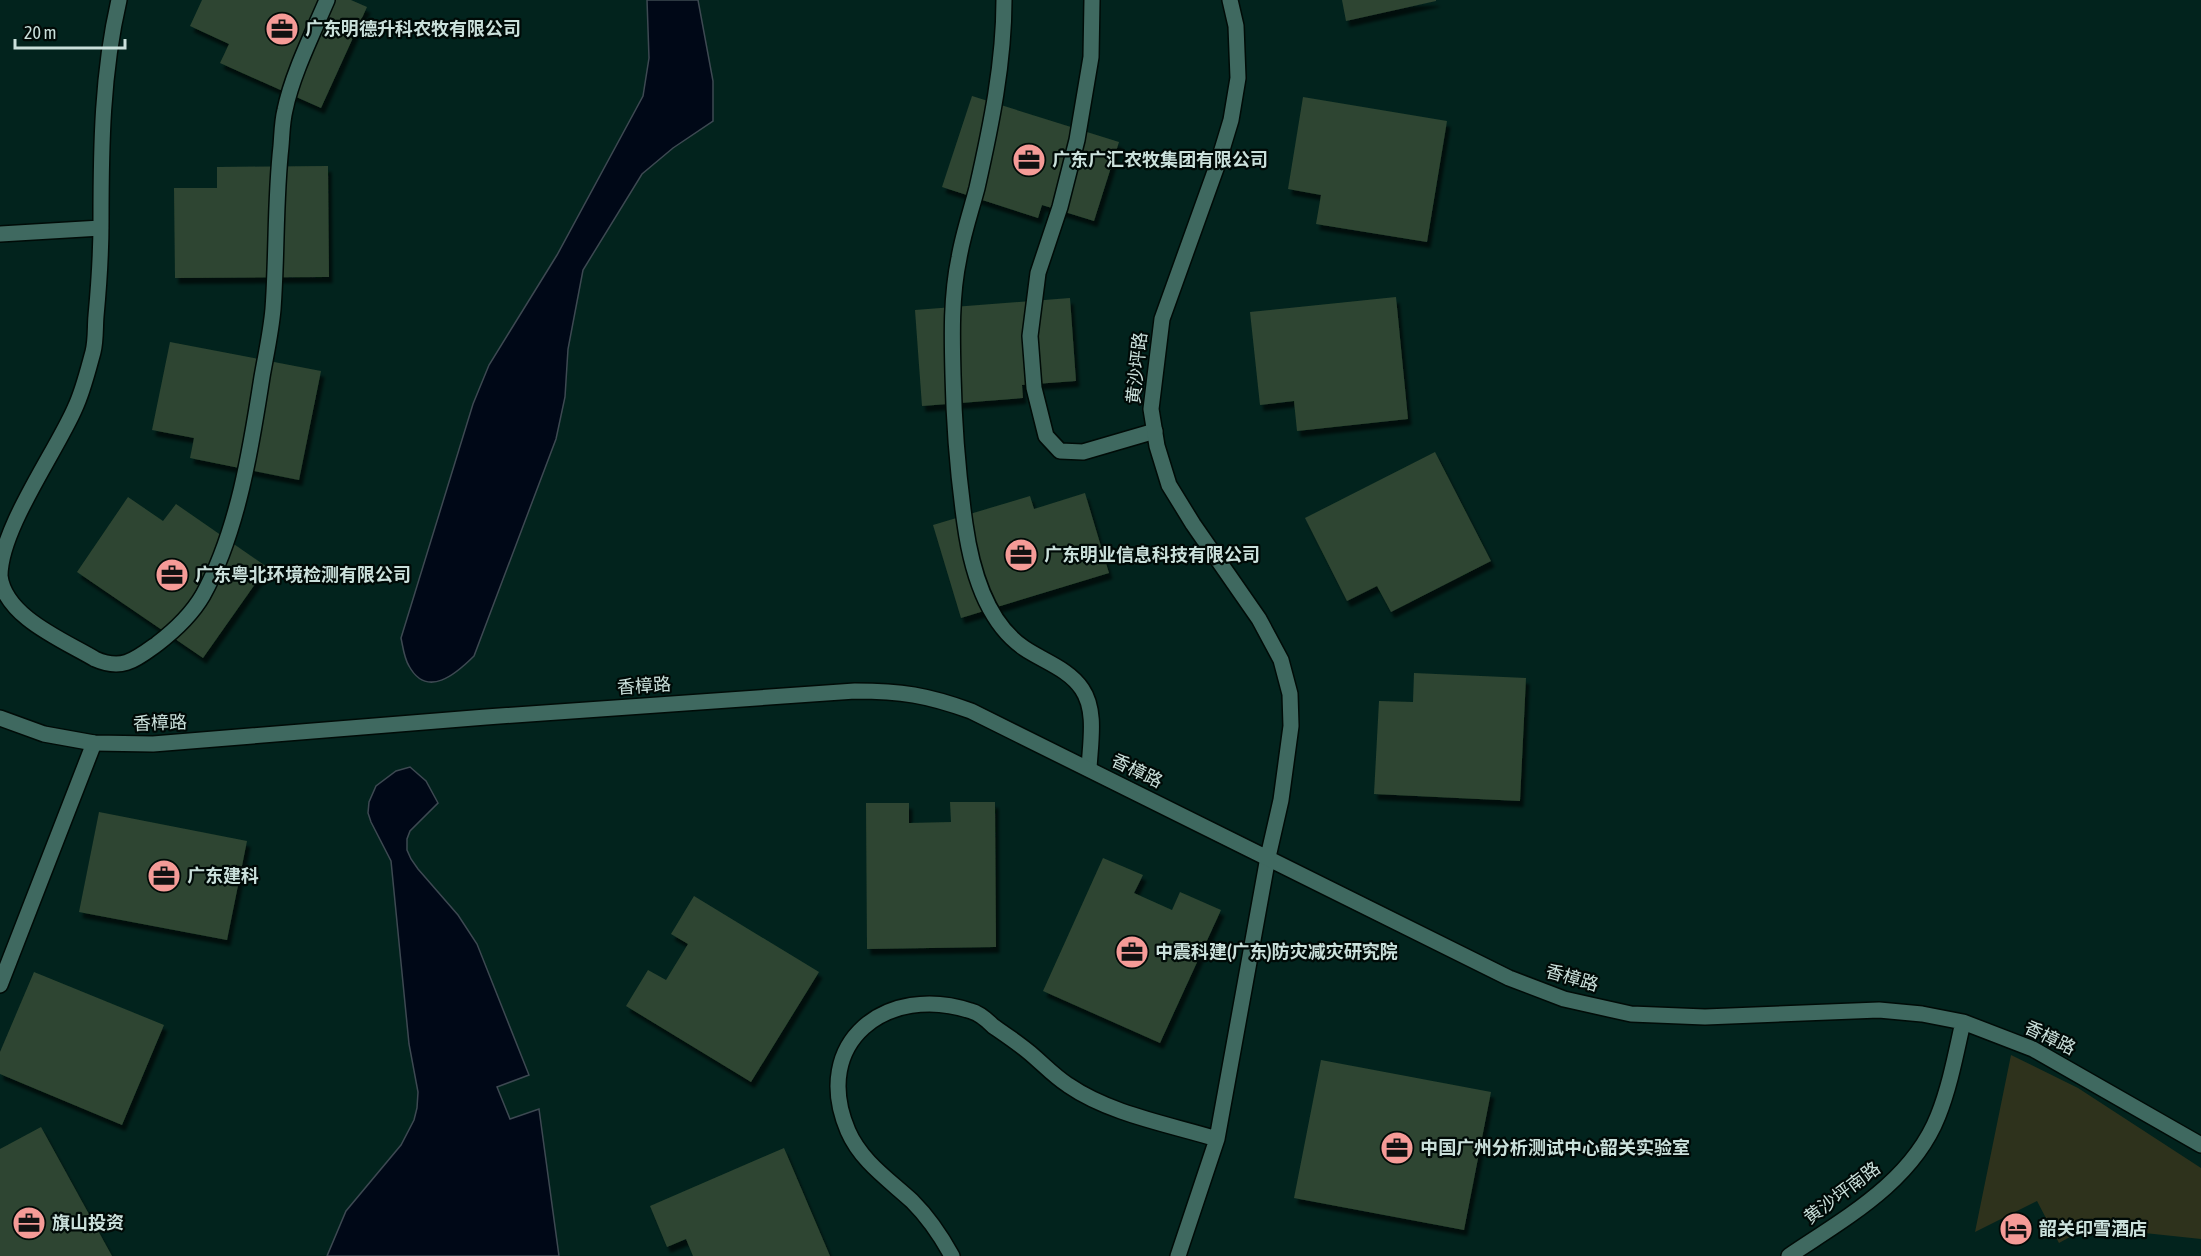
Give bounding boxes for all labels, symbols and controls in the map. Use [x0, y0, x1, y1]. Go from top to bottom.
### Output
office icon: 广东明德升科农牧有限公司 [264, 11, 300, 47]
scale bar [15, 12, 124, 50]
place label: 广东明德升科农牧有限公司 [305, 18, 521, 39]
text: 20 m [24, 22, 56, 43]
office icon: 广东广汇农牧集团有限公司 [1011, 142, 1047, 178]
place label: 广东广汇农牧集团有限公司 [1052, 149, 1268, 170]
street label: 黄沙坪路 [1122, 331, 1151, 405]
office icon: 广东明业信息科技有限公司 [1003, 537, 1039, 573]
place label: 广东明业信息科技有限公司 [1044, 544, 1260, 565]
office icon: 广东粤北环境检测有限公司 [154, 557, 190, 593]
place label: 广东粤北环境检测有限公司 [195, 564, 411, 585]
street label: 香樟路 [616, 673, 672, 698]
street label: 香樟路 [133, 711, 187, 734]
street label: 香樟路 [1108, 749, 1166, 792]
office icon: 广东建科 [146, 858, 182, 894]
place label: 广东建科 [187, 865, 259, 886]
office icon: 中震科建(广东)防灾减灾研究院 [1114, 934, 1150, 970]
place label: 中震科建(广东)防灾减灾研究院 [1155, 941, 1398, 962]
street label: 香樟路 [1543, 960, 1601, 995]
street label: 香樟路 [2021, 1016, 2079, 1059]
office icon: 中国广州分析测试中心韶关实验室 [1379, 1130, 1415, 1166]
place label: 中国广州分析测试中心韶关实验室 [1420, 1137, 1690, 1158]
street label: 黄沙坪南路 [1799, 1157, 1884, 1228]
office icon: 旗山投资 [11, 1205, 47, 1241]
hotel icon: 韶关印雪酒店 [1998, 1211, 2034, 1247]
place label: 旗山投资 [52, 1212, 124, 1233]
place label: 韶关印雪酒店 [2039, 1218, 2147, 1239]

